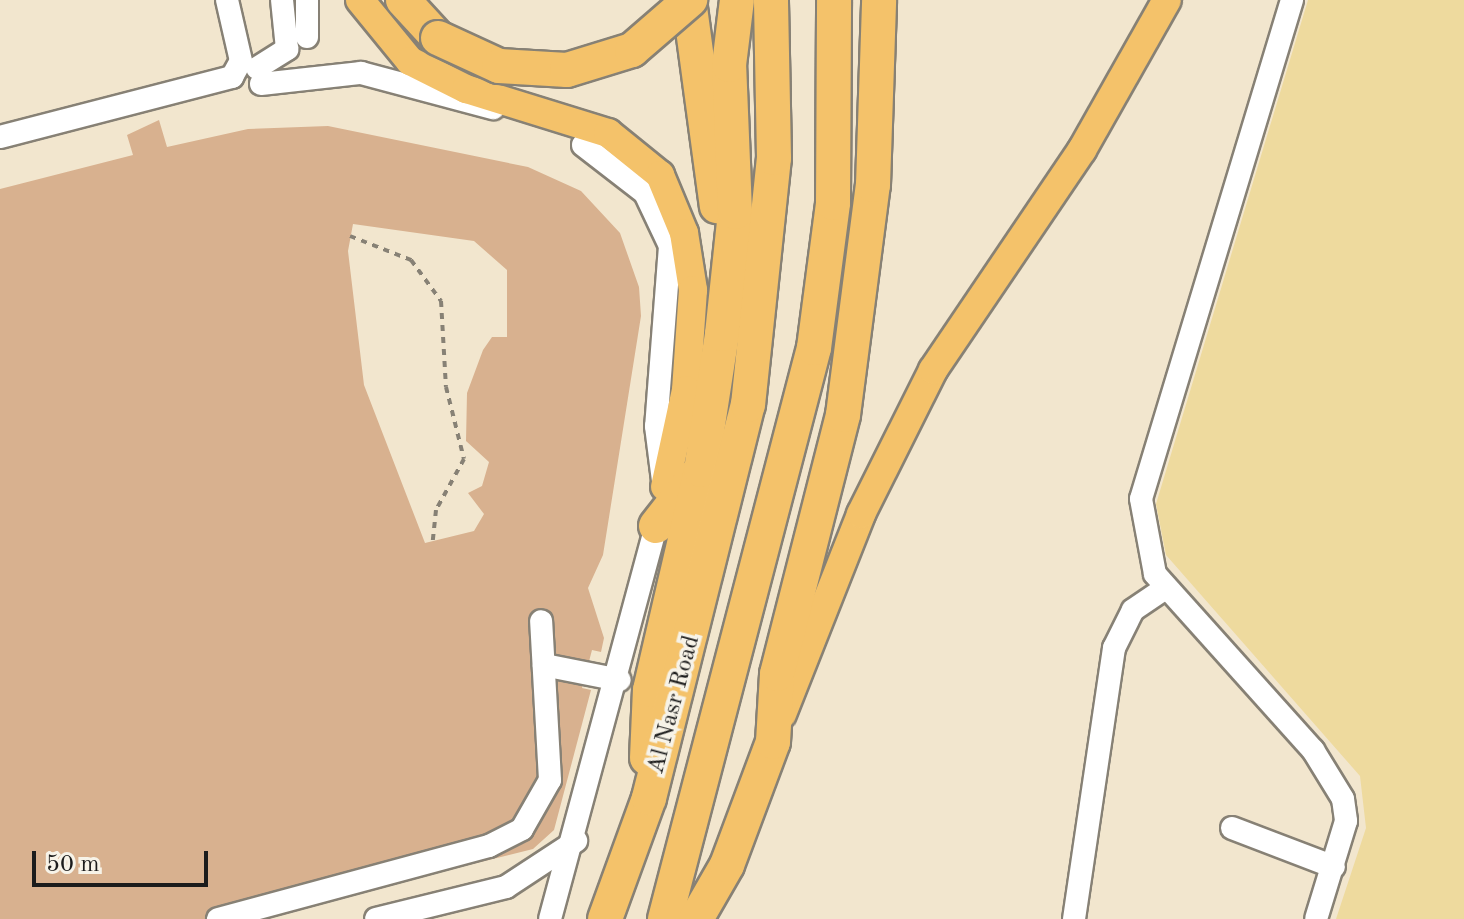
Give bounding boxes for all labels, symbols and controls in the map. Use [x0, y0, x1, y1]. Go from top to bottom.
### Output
street label: Al Nasr Road [643, 633, 707, 777]
scale bar [36, 835, 212, 885]
text: 50 m [46, 853, 100, 877]

